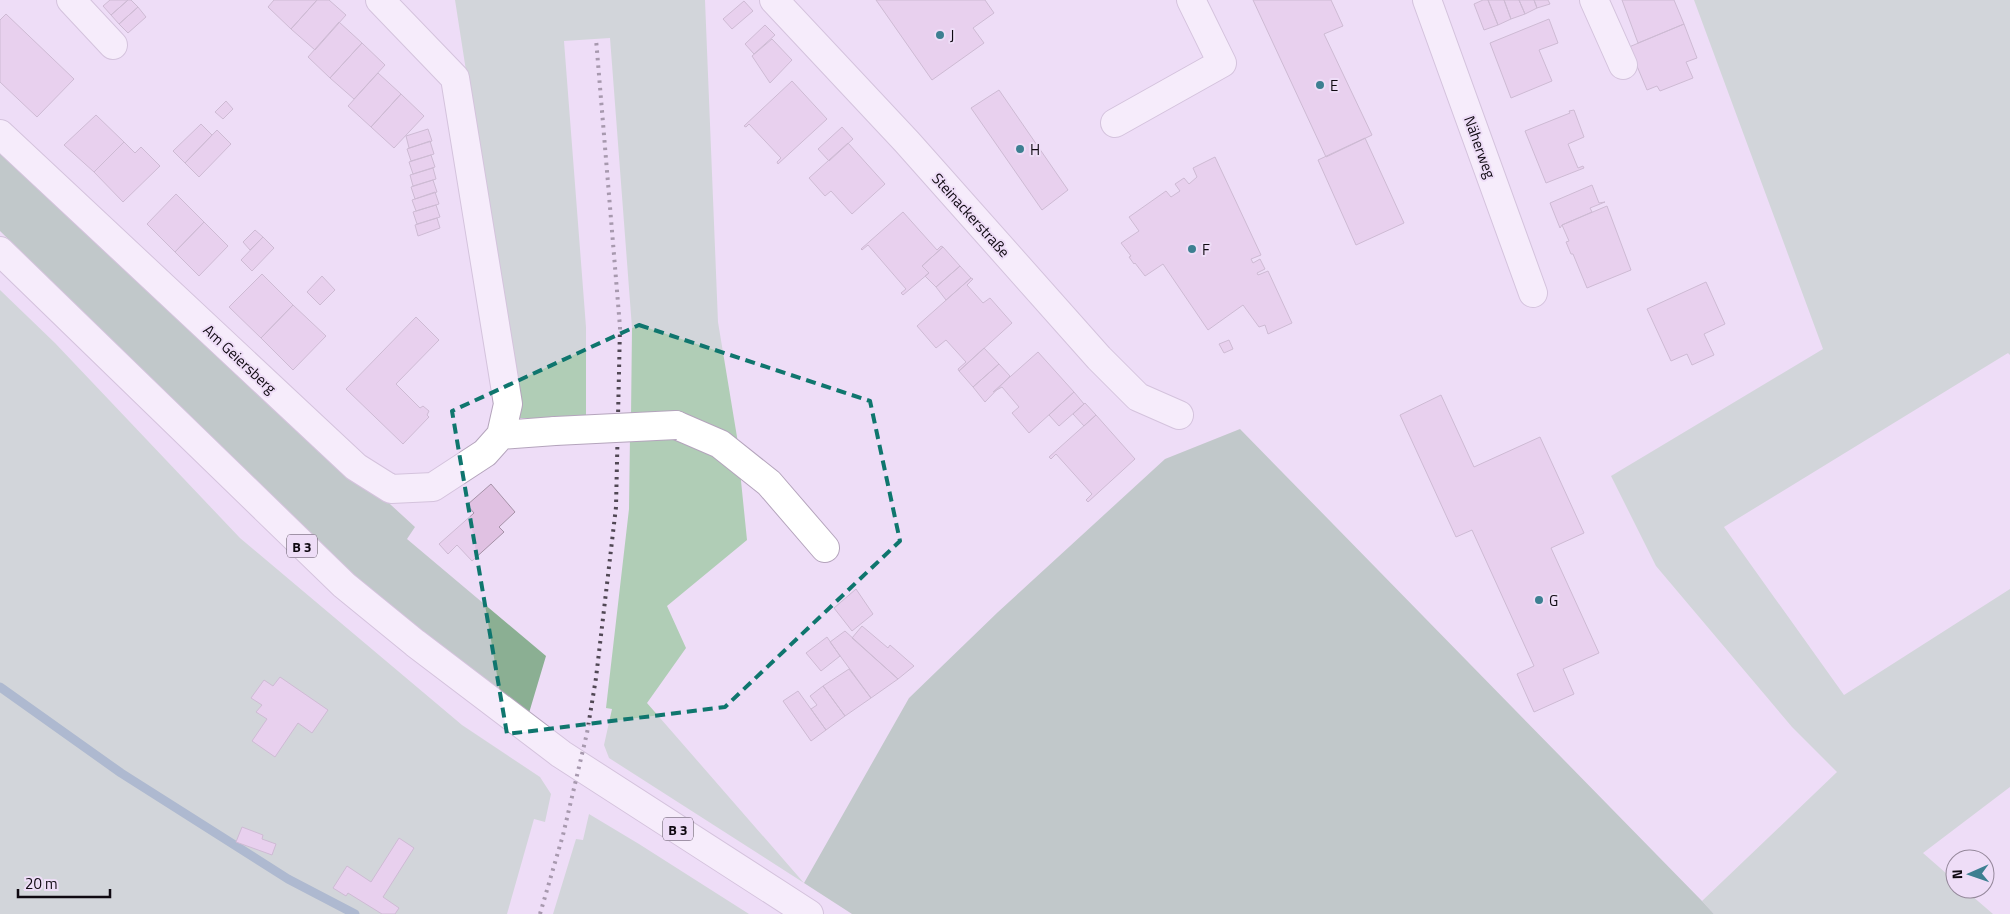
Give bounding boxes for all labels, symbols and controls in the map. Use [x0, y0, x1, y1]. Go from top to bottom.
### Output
place label: J [950, 24, 954, 47]
marker: J [934, 29, 946, 41]
place label: E [1330, 74, 1338, 97]
marker: E [1314, 79, 1326, 91]
street label: Näherweg [1458, 112, 1502, 182]
place label: H [1030, 138, 1040, 161]
marker: H [1014, 143, 1026, 155]
street label: Steinackerstraße [927, 168, 1015, 262]
place label: F [1202, 238, 1210, 261]
marker: F [1186, 243, 1198, 255]
street label: Am Geiersberg [198, 319, 282, 399]
road number: B 3 [287, 534, 317, 558]
place label: G [1549, 589, 1558, 612]
marker: G [1533, 594, 1545, 606]
road number: B 3 [663, 818, 693, 841]
north arrow [1945, 849, 1995, 899]
scale bar [18, 866, 110, 898]
text: N [1946, 869, 1967, 880]
text: 20 m [25, 872, 58, 895]

